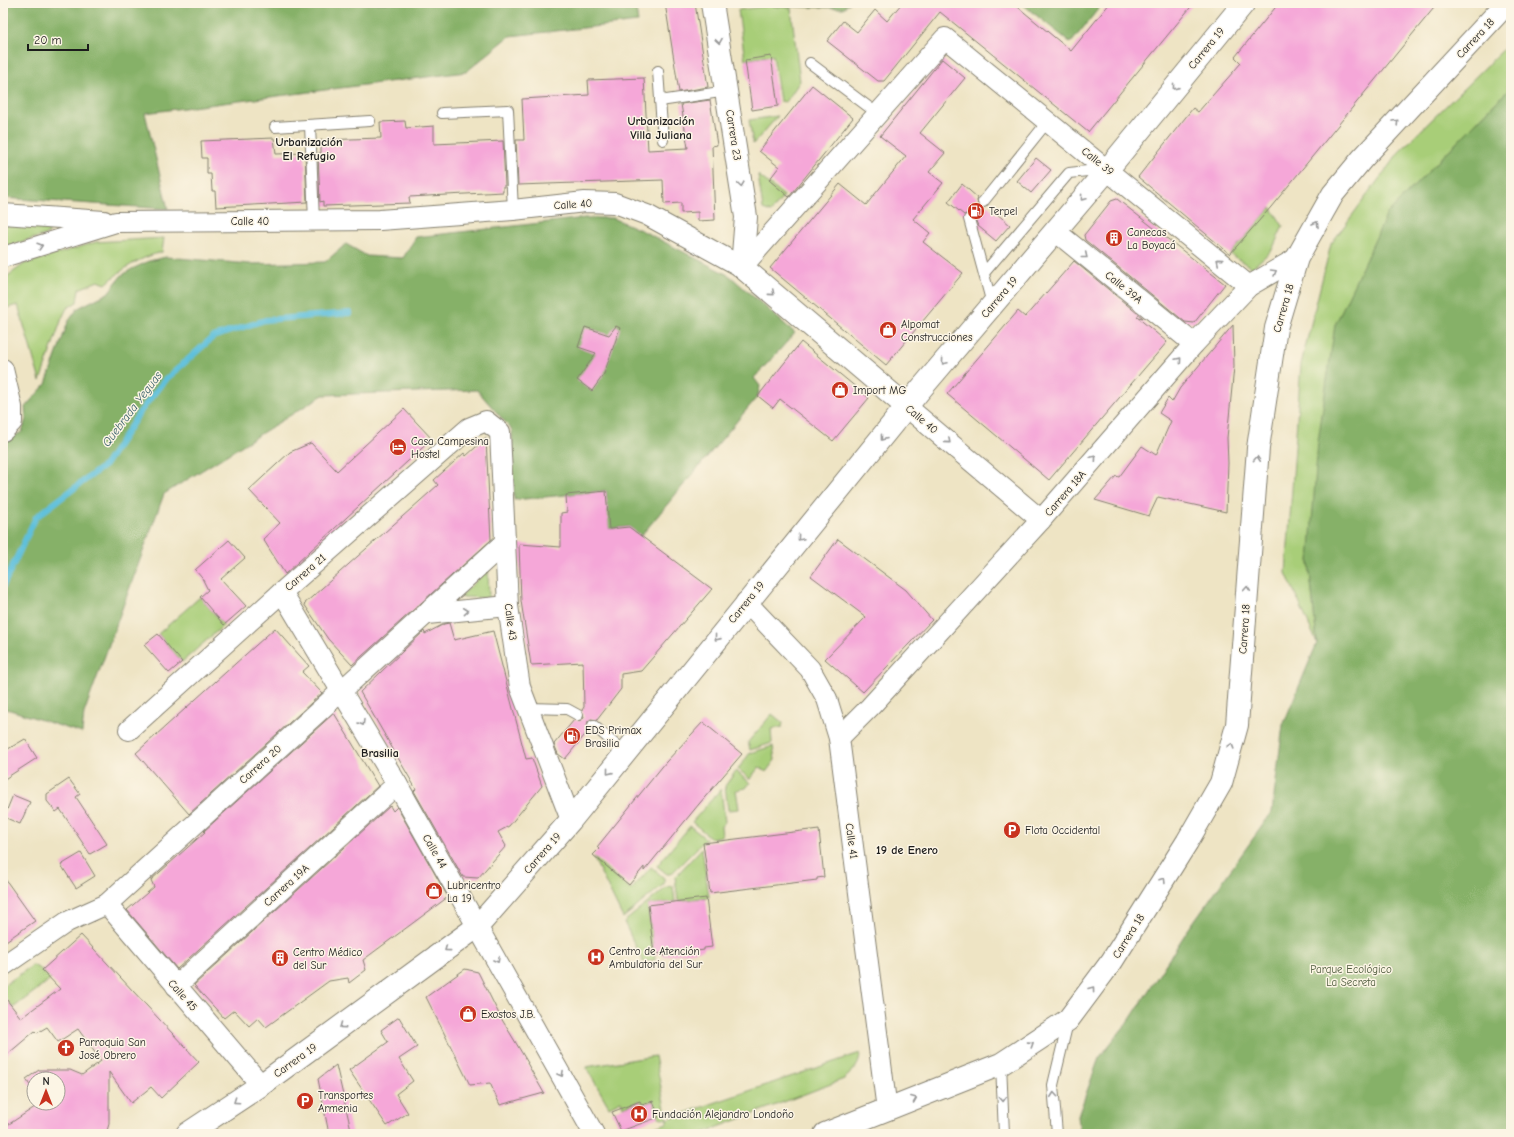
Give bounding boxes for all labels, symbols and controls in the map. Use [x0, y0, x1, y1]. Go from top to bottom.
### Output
street label: Carrera 18 [1454, 15, 1497, 61]
street label: Carrera 19 [1186, 25, 1227, 72]
scale bar [28, 26, 88, 52]
text: 20 m [34, 33, 62, 47]
one-way arrow [714, 38, 723, 45]
one-way arrow [1172, 83, 1179, 90]
street label: Carrera 23 [723, 109, 744, 161]
district label: Urbanización Villa Juliana [628, 114, 695, 142]
one-way arrow [1391, 119, 1399, 127]
district label: Urbanización El Refugio [276, 135, 343, 163]
street label: Calle 39 [1079, 144, 1117, 178]
one-way arrow [736, 181, 745, 187]
one-way arrow [1080, 193, 1087, 201]
street label: Calle 40 [553, 197, 593, 212]
fuel station icon: Terpel [966, 201, 986, 221]
place label: Terpel [989, 205, 1018, 218]
street label: Calle 40 [231, 215, 269, 228]
one-way arrow [1312, 221, 1319, 228]
place label: Canecas La Boyacá [1127, 226, 1176, 252]
building icon: Canecas La Boyacá [1104, 228, 1124, 248]
one-way arrow [37, 242, 44, 251]
one-way arrow [1080, 251, 1087, 258]
one-way arrow [1217, 259, 1224, 266]
street label: Calle 39A [1102, 268, 1145, 307]
one-way arrow [1269, 269, 1277, 276]
street label: Carrera 19 [978, 274, 1021, 321]
street label: Carrera 18 [1270, 282, 1297, 334]
one-way arrow [767, 288, 775, 295]
place label: Alpomat Construcciones [901, 318, 973, 344]
shop icon: Alpomat Construcciones [878, 320, 898, 340]
one-way arrow [942, 357, 949, 364]
one-way arrow [1175, 357, 1182, 365]
water label: Quebrada Yeguas [99, 369, 165, 449]
shop icon: Import MG [830, 380, 850, 400]
place label: Import MG [853, 384, 906, 397]
street label: Calle 40 [903, 402, 941, 437]
one-way arrow [880, 433, 887, 440]
place label: Casa Campesina Hostel [411, 435, 489, 461]
hotel icon: Casa Campesina Hostel [388, 437, 408, 457]
one-way arrow [943, 437, 950, 444]
one-way arrow [1090, 456, 1097, 463]
one-way arrow [1252, 456, 1261, 462]
street label: Carrera 18A [1042, 467, 1089, 519]
one-way arrow [797, 533, 804, 540]
street label: Carrera 21 [282, 551, 328, 594]
street label: Carrera 19 [726, 579, 767, 626]
one-way arrow [1243, 586, 1252, 592]
street label: Calle 43 [501, 603, 520, 641]
street label: Carrera 18 [1236, 603, 1253, 654]
one-way arrow [463, 606, 469, 615]
one-way arrow [715, 633, 722, 641]
one-way arrow [357, 719, 364, 727]
place label: EDS Primax Brasilia [585, 724, 642, 750]
fuel station icon: EDS Primax Brasilia [562, 726, 582, 746]
street label: Carrera 20 [237, 742, 284, 787]
one-way arrow [1226, 742, 1235, 749]
district label: Brasilia [361, 746, 399, 760]
one-way arrow [607, 767, 614, 775]
parking icon: Flota Occidental [1002, 820, 1022, 840]
street label: Calle 41 [843, 822, 860, 860]
place label: Flota Occidental [1025, 824, 1100, 837]
street label: Carrera 19 [521, 830, 564, 877]
street label: Calle 44 [420, 832, 449, 871]
district label: 19 de Enero [876, 843, 938, 857]
street label: Carrera 19A [261, 861, 312, 909]
one-way arrow [1158, 877, 1166, 884]
place label: Lubricentro La 19 [447, 879, 501, 905]
shop icon: Lubricentro La 19 [424, 881, 444, 901]
street label: Carrera 18 [1110, 911, 1147, 961]
one-way arrow [444, 944, 451, 951]
place label: Centro de Atención Ambulatoria del Sur [609, 945, 703, 971]
place label: Centro Médico del Sur [293, 946, 363, 972]
hospital icon: Centro de Atención Ambulatoria del Sur [586, 947, 606, 967]
building icon: Centro Médico del Sur [270, 948, 290, 968]
one-way arrow [493, 956, 500, 964]
park label: Parque Ecológico La Secreta [1310, 963, 1392, 989]
street label: Calle 45 [165, 977, 200, 1014]
one-way arrow [1087, 986, 1094, 993]
shop icon: Exostos J.B. [458, 1004, 478, 1024]
place label: Exostos J.B. [481, 1008, 535, 1021]
one-way arrow [339, 1021, 346, 1028]
place label: Parroquia San José Obrero [79, 1036, 146, 1062]
church icon: Parroquia San José Obrero [56, 1038, 76, 1058]
street label: Carrera 19 [271, 1040, 320, 1080]
one-way arrow [1027, 1041, 1034, 1049]
one-way arrow [556, 1070, 563, 1077]
north arrow [26, 1071, 66, 1111]
text: N [42, 1075, 50, 1088]
place label: Transportes Armenia [318, 1089, 374, 1115]
parking icon: Transportes Armenia [295, 1091, 315, 1111]
one-way arrow [1049, 1092, 1058, 1098]
one-way arrow [233, 1096, 240, 1104]
one-way arrow [910, 1096, 917, 1104]
one-way arrow [998, 1096, 1007, 1102]
hospital icon: Fundación Alejandro Londoño [629, 1104, 649, 1124]
place label: Fundación Alejandro Londoño [652, 1108, 794, 1121]

